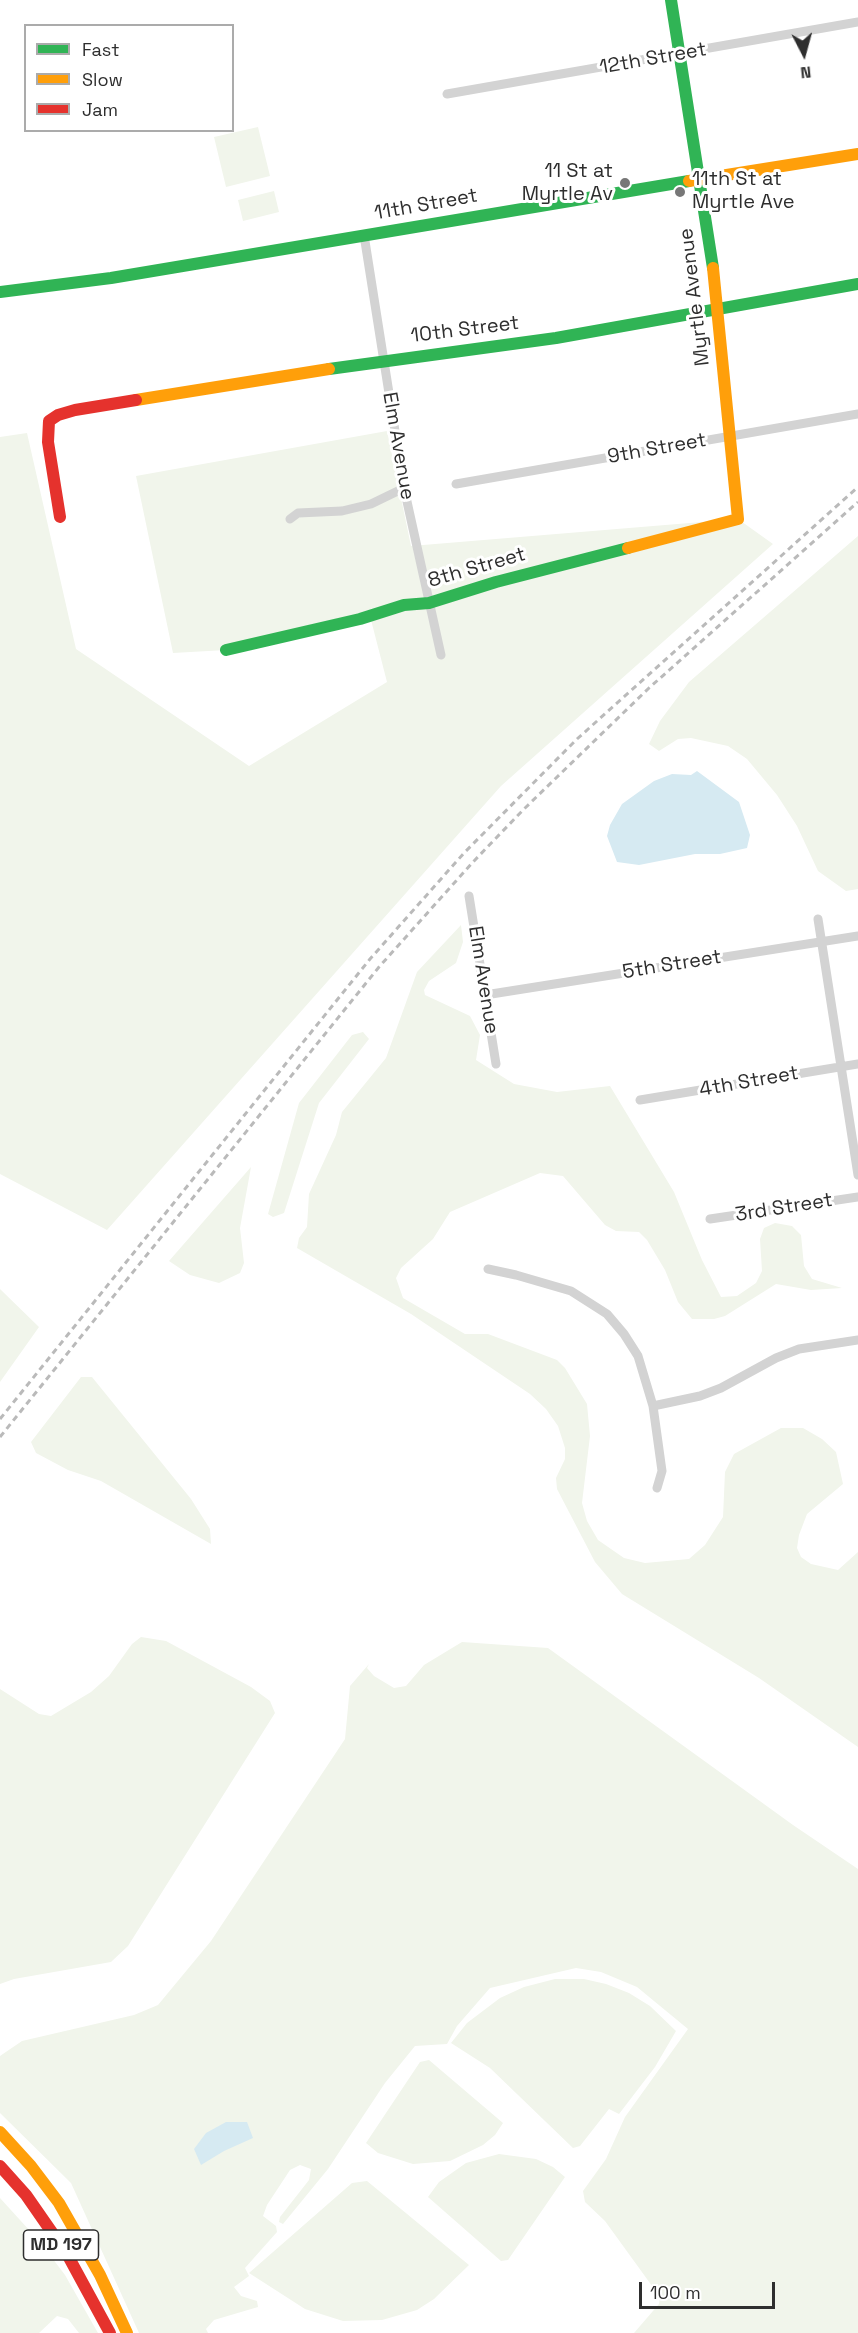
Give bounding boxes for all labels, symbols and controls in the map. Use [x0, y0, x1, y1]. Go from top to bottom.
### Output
legend [24, 24, 234, 132]
north arrow [774, 24, 834, 84]
text: Fast [82, 38, 119, 61]
street label: 12th Street [598, 38, 708, 80]
text: N [800, 61, 812, 83]
text: Slow [82, 68, 123, 91]
text: Jam [82, 98, 118, 121]
place label: 11 St at Myrtle Av [522, 160, 613, 207]
place label: 11th St at Myrtle Ave [692, 168, 795, 215]
marker: 11 St at Myrtle Av [618, 176, 632, 190]
street label: 11th Street [372, 184, 480, 226]
marker: 11th St at Myrtle Ave [673, 185, 687, 199]
street label: Myrtle Avenue [675, 227, 715, 367]
street label: 10th Street [409, 311, 521, 349]
street label: Elm Avenue [377, 390, 419, 502]
street label: 9th Street [606, 429, 708, 469]
street label: 8th Street [426, 543, 528, 593]
street label: Elm Avenue [463, 924, 503, 1036]
street label: 5th Street [621, 945, 723, 985]
street label: 4th Street [698, 1061, 800, 1103]
street label: 3rd Street [734, 1188, 834, 1228]
road number: MD 197 [23, 2230, 98, 2260]
scale bar [642, 2270, 778, 2308]
text: 100 m [650, 2281, 701, 2304]

